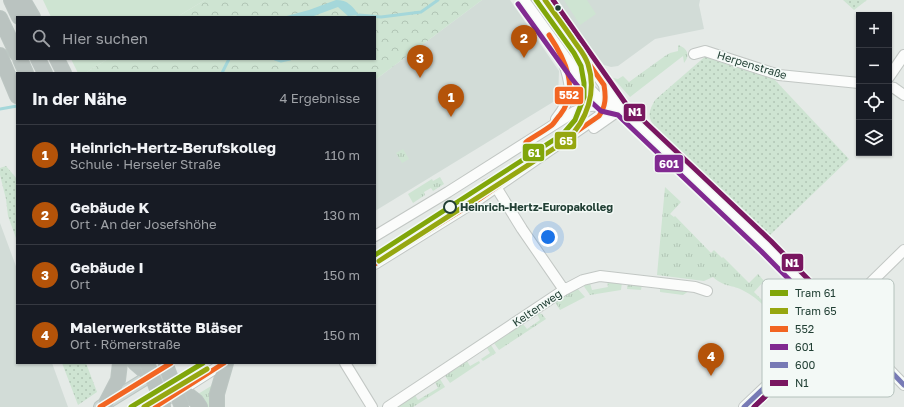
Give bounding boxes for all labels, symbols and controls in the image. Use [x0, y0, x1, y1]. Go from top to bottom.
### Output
unlabelled marker [553, 3, 563, 13]
map controls [856, 12, 892, 156]
button: + [856, 12, 892, 48]
search box [16, 16, 376, 60]
pin: 2 [511, 25, 537, 58]
icon: search [30, 27, 52, 49]
text: Hier suchen [62, 29, 148, 47]
pin: 3 [407, 45, 433, 78]
street label: Herpenstraße [716, 48, 789, 81]
button: − [856, 48, 892, 84]
pin: 1 [438, 84, 464, 117]
button: locate [856, 84, 892, 120]
line badge: 552 [554, 86, 584, 105]
text: In der Nähe [32, 88, 127, 109]
text: 552 [559, 88, 579, 101]
text: 4 Ergebnisse [280, 90, 360, 106]
line badge: N1 [623, 103, 646, 122]
text: N1 [628, 105, 642, 118]
button: layers [856, 120, 892, 156]
line badge: 65 [554, 131, 577, 150]
text: 65 [559, 134, 573, 147]
text: Heinrich-Hertz-Berufskolleg [70, 138, 276, 156]
line badge: 61 [522, 143, 545, 162]
text: 61 [528, 146, 541, 159]
text: 1 [42, 147, 48, 163]
text: 110 m [325, 147, 360, 163]
line badge: 601 [654, 154, 684, 173]
text: Schule · Herseler Straße [70, 156, 221, 172]
text: 601 [659, 157, 679, 170]
text: Gebäude K [70, 198, 149, 216]
marker: Heinrich-Hertz-Europakolleg [443, 200, 457, 214]
place label: Heinrich-Hertz-Europakolleg [460, 200, 613, 213]
text: 2 [41, 207, 49, 223]
text: 130 m [323, 207, 360, 223]
text: Ort · An der Josefshöhe [70, 216, 217, 232]
your location [538, 227, 558, 247]
line badge: N1 [781, 253, 804, 272]
text: N1 [785, 256, 799, 269]
text: Gebäude I [70, 258, 144, 276]
text: 3 [41, 267, 49, 283]
text: 150 m [323, 267, 360, 283]
text: Ort [70, 276, 90, 292]
legend [762, 279, 894, 397]
street label: Keltenweg [510, 286, 564, 329]
text: Tram 61 [795, 286, 836, 299]
text: Tram 65 [795, 304, 837, 317]
text: Malerwerkstätte Bläser [70, 318, 243, 336]
text: 552 [795, 322, 814, 335]
text: 4 [41, 327, 49, 343]
text: 150 m [323, 327, 360, 343]
text: Ort · Römerstraße [70, 336, 181, 352]
text: 601 [795, 340, 814, 353]
pin: 4 [698, 343, 724, 376]
text: 600 [795, 358, 815, 371]
text: N1 [795, 376, 809, 389]

